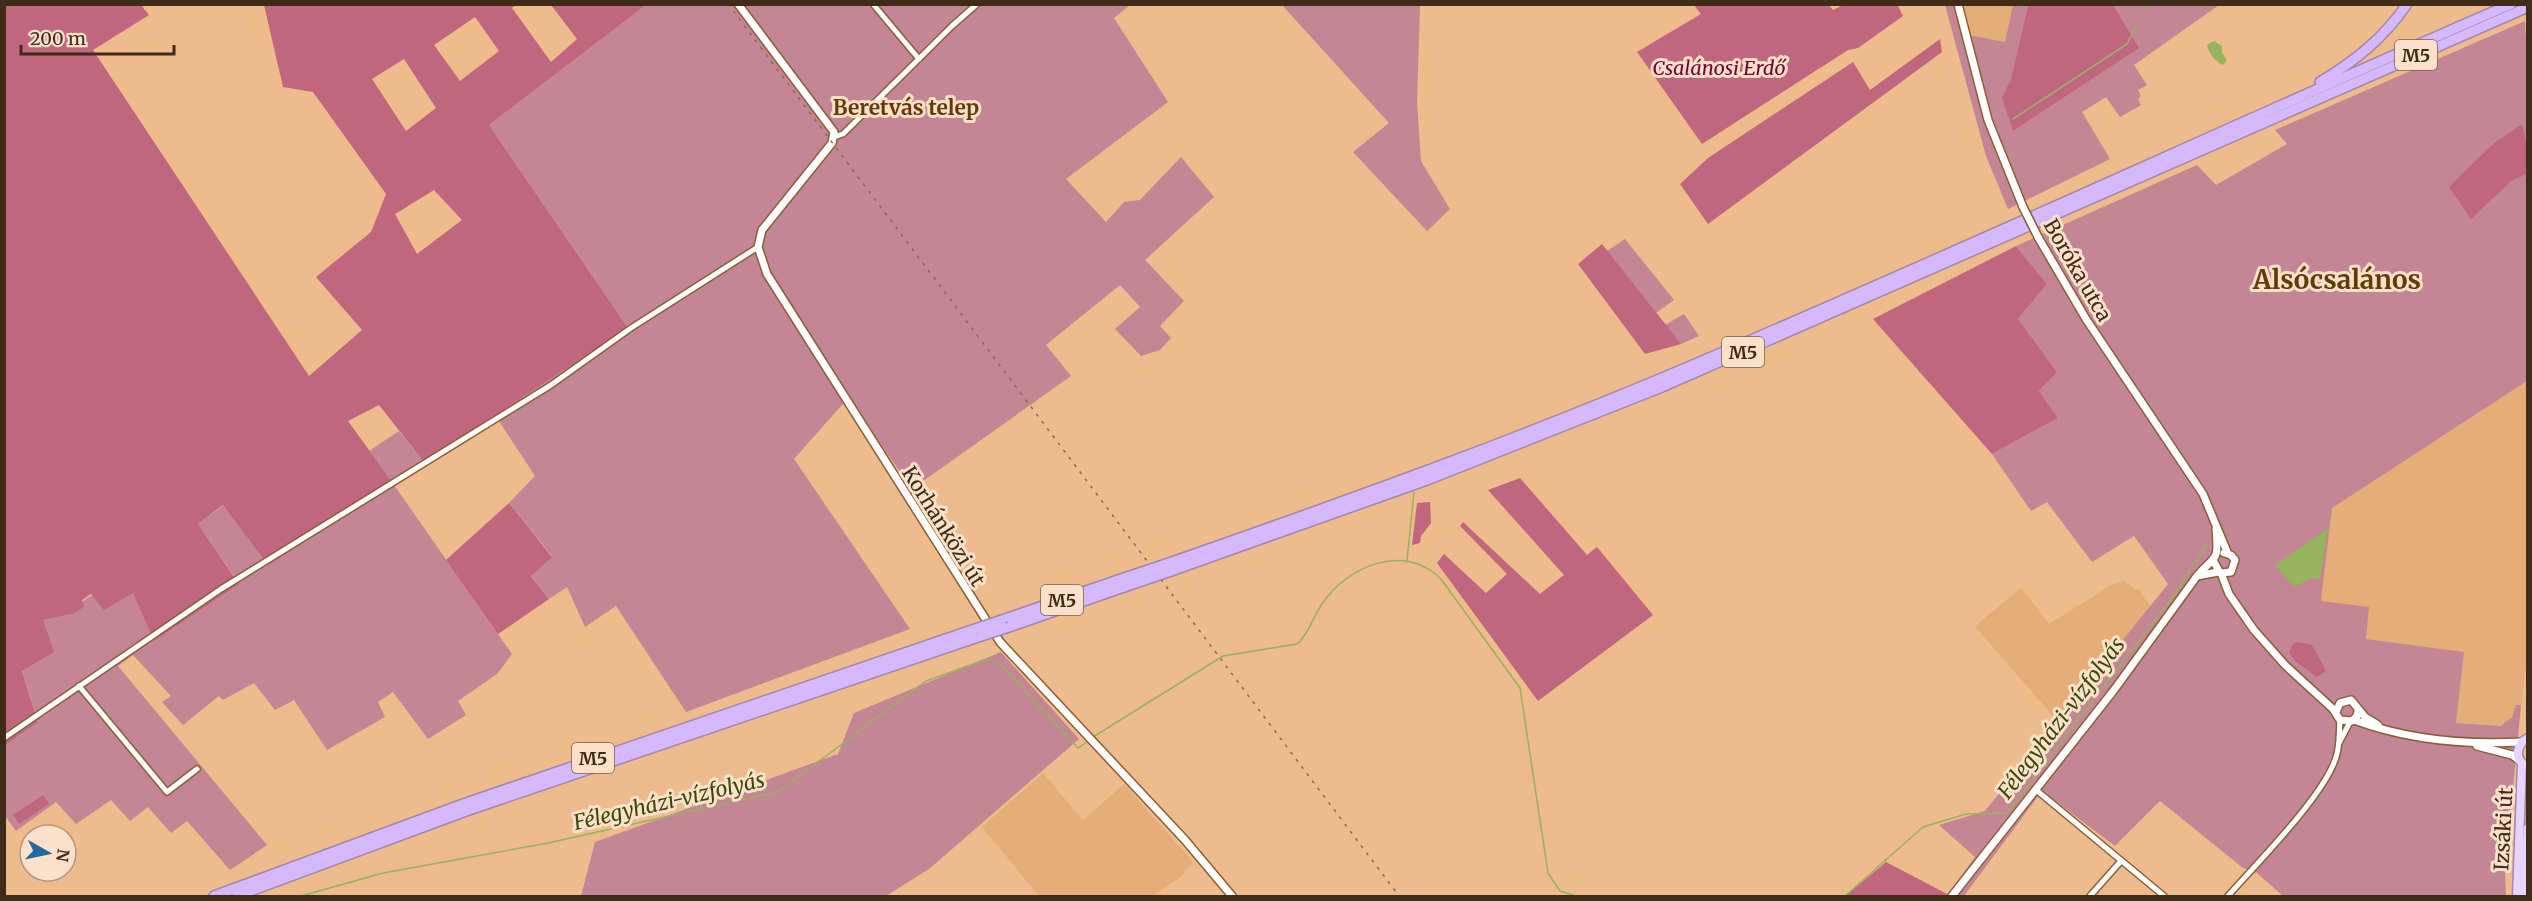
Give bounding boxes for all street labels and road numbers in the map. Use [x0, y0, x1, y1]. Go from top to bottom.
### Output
road number: M5 [2395, 40, 2437, 70]
street label: Boróka utca [2039, 214, 2117, 326]
road number: M5 [1722, 337, 1764, 367]
street label: Korhánközi út [897, 461, 991, 591]
road number: M5 [1041, 585, 1083, 615]
road number: M5 [572, 743, 614, 773]
street label: Izsáki út [2488, 787, 2518, 871]

